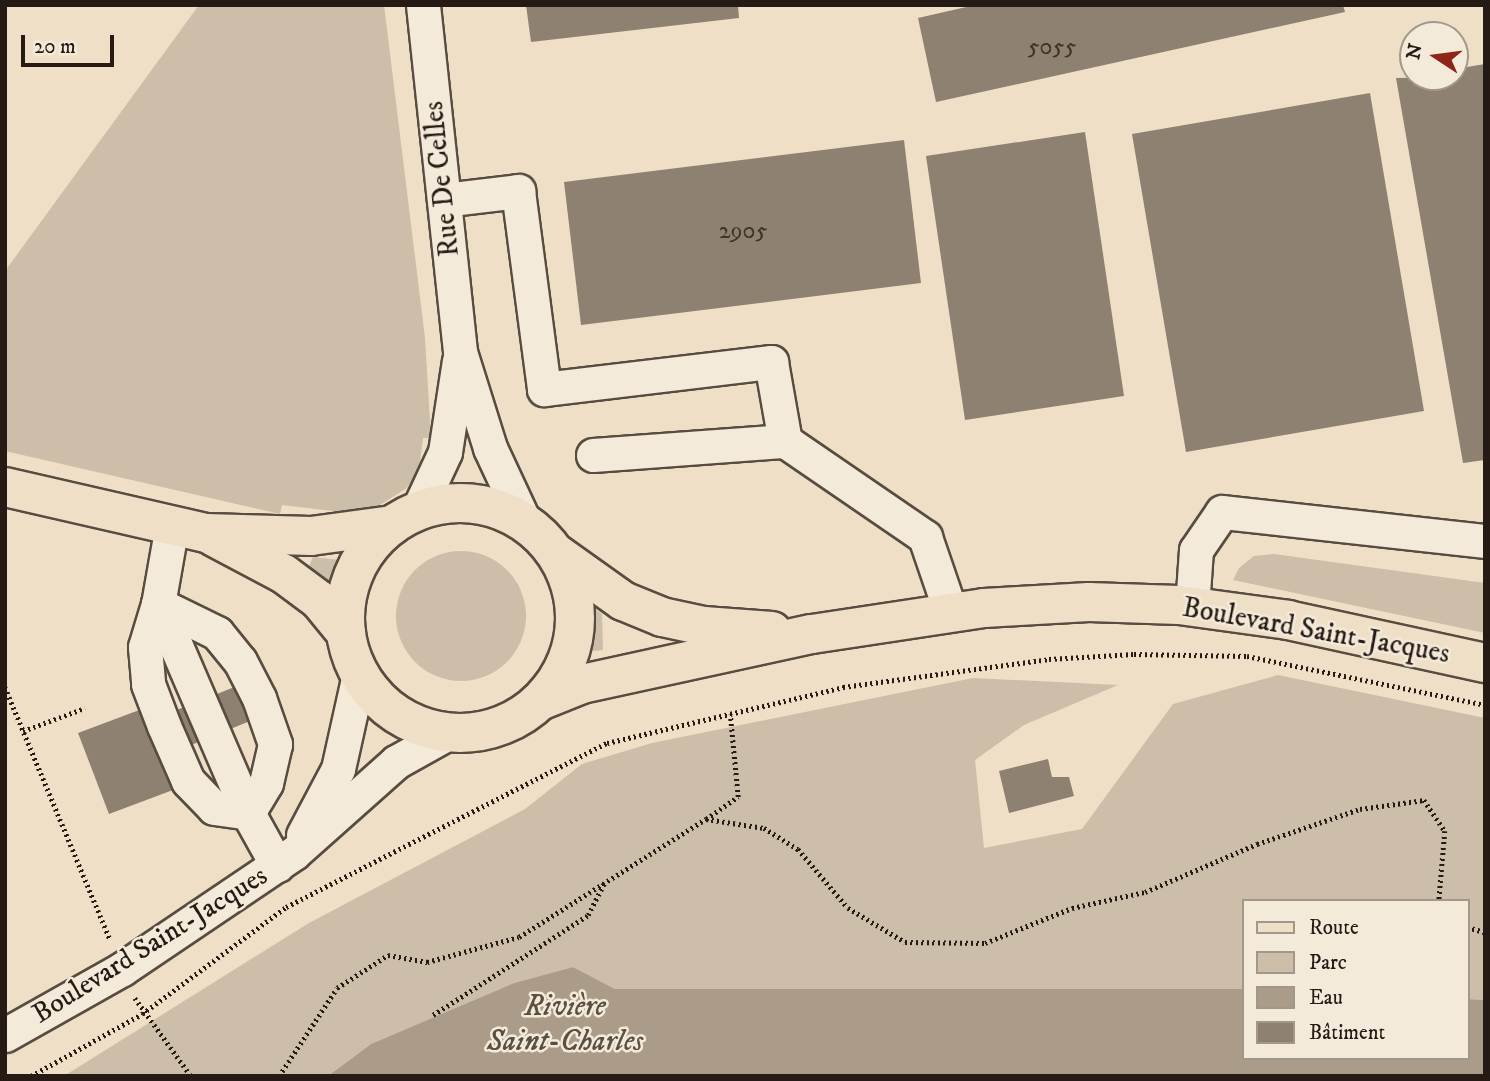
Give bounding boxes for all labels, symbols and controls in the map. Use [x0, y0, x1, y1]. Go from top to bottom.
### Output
scale bar [24, 21, 117, 65]
north arrow [1399, 21, 1469, 91]
text: 20 m [34, 34, 76, 60]
house number: 5055 [1028, 34, 1076, 62]
text: N [1402, 41, 1428, 62]
street label: Rue De Celles [417, 100, 467, 258]
house number: 2905 [719, 218, 767, 246]
street label: Boulevard Saint-Jacques [1180, 591, 1452, 671]
street label: Boulevard Saint-Jacques [26, 859, 274, 1031]
legend [1242, 899, 1469, 1060]
text: Route [1309, 915, 1359, 941]
text: Parc [1309, 950, 1347, 976]
text: Eau [1309, 985, 1343, 1011]
water label: Rivière Saint-Charles [487, 989, 643, 1060]
text: Bâtiment [1309, 1020, 1385, 1046]

